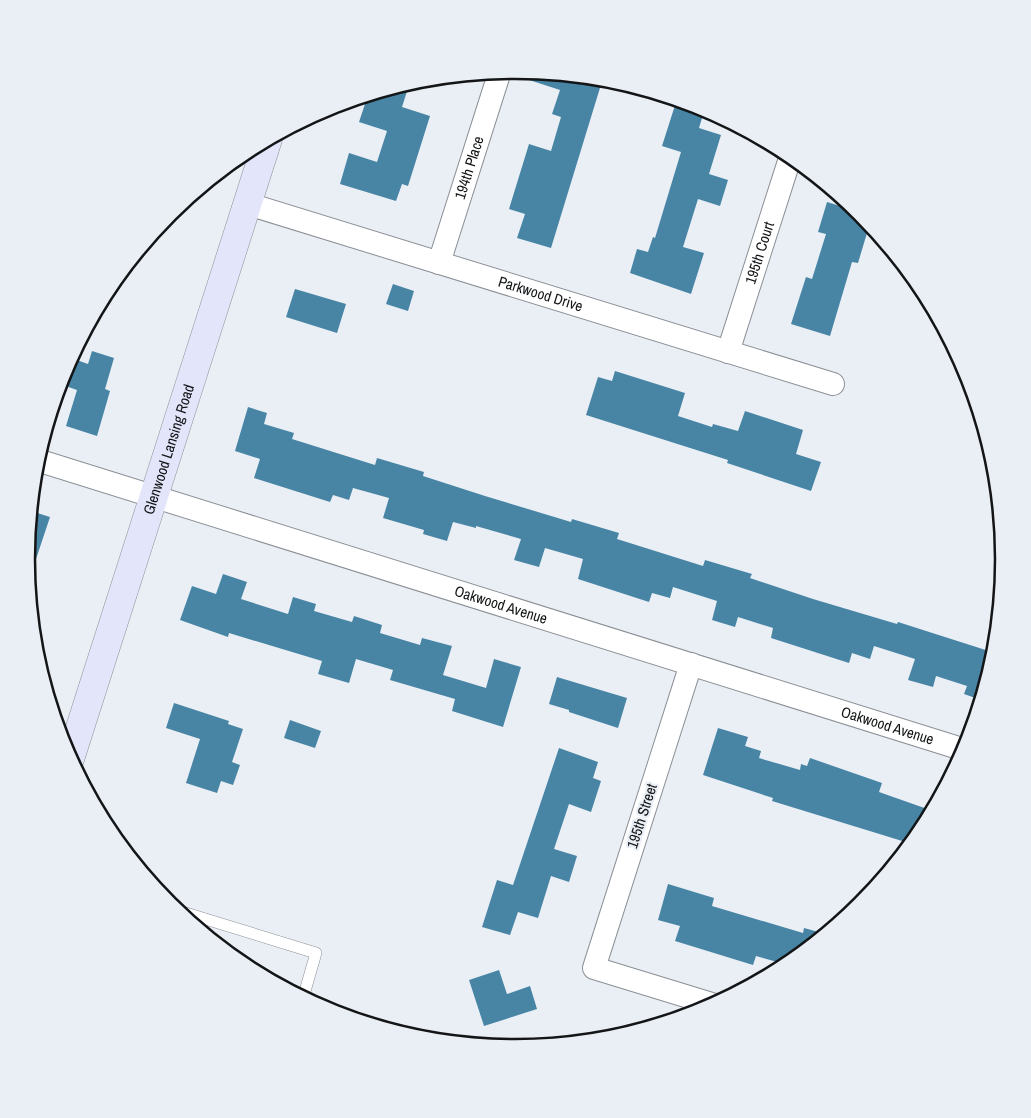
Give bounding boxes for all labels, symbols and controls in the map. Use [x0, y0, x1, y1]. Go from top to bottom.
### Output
street label: 194th Place [449, 133, 489, 202]
street label: 195th Court [739, 218, 779, 287]
street label: Parkwood Drive [496, 271, 586, 316]
street label: Glenwood Lansing Road [138, 382, 199, 517]
street label: Oakwood Avenue [452, 580, 550, 629]
street label: Oakwood Avenue [839, 701, 937, 750]
street label: 195th Street [621, 780, 662, 851]

